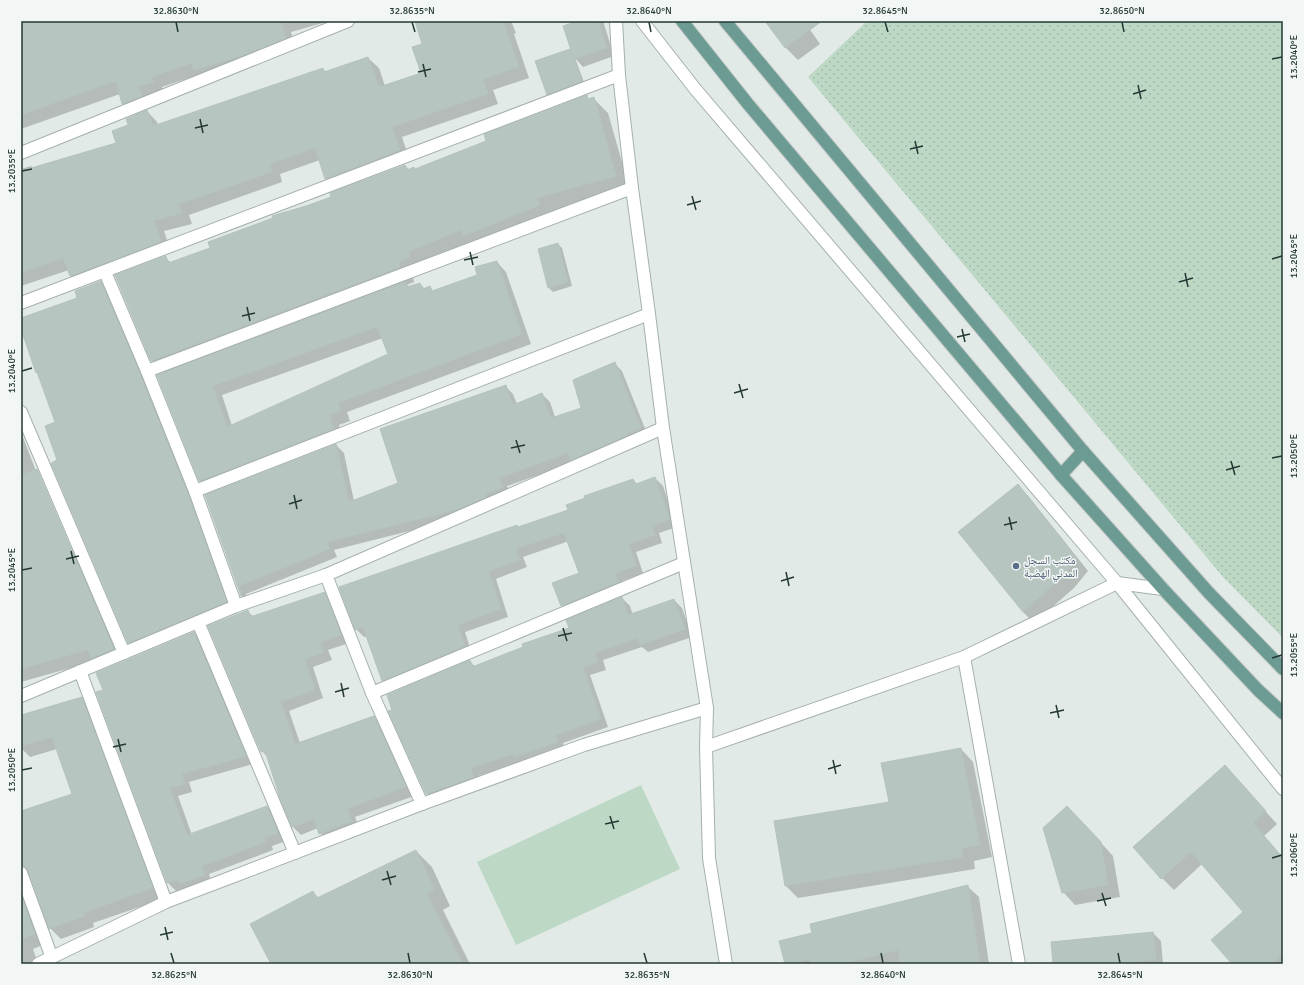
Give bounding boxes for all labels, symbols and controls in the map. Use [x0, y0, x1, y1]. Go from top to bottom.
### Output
text: 32.8630°N [153, 5, 199, 17]
text: 32.8635°N [389, 5, 435, 17]
text: 32.8640°N [626, 5, 672, 17]
text: 32.8645°N [862, 5, 908, 17]
text: 32.8650°N [1099, 5, 1145, 17]
text: 13.2040°E [1288, 34, 1300, 79]
text: 13.2035°E [6, 148, 18, 193]
text: 13.2045°E [1288, 233, 1300, 278]
text: 13.2040°E [6, 348, 18, 393]
text: 13.2050°E [1288, 433, 1300, 478]
text: 13.2045°E [6, 547, 18, 592]
place label: مكتب السجل المدني الهضبة [1024, 554, 1078, 581]
marker: مكتب السجل المدني الهضبة [1011, 561, 1021, 571]
text: 13.2055°E [1288, 632, 1300, 677]
text: 13.2050°E [6, 747, 18, 792]
text: 13.2060°E [1288, 832, 1300, 877]
text: 32.8625°N [151, 969, 197, 981]
text: 32.8630°N [387, 969, 433, 981]
text: 32.8635°N [624, 969, 670, 981]
text: 32.8640°N [860, 969, 906, 981]
text: 32.8645°N [1097, 969, 1143, 981]

